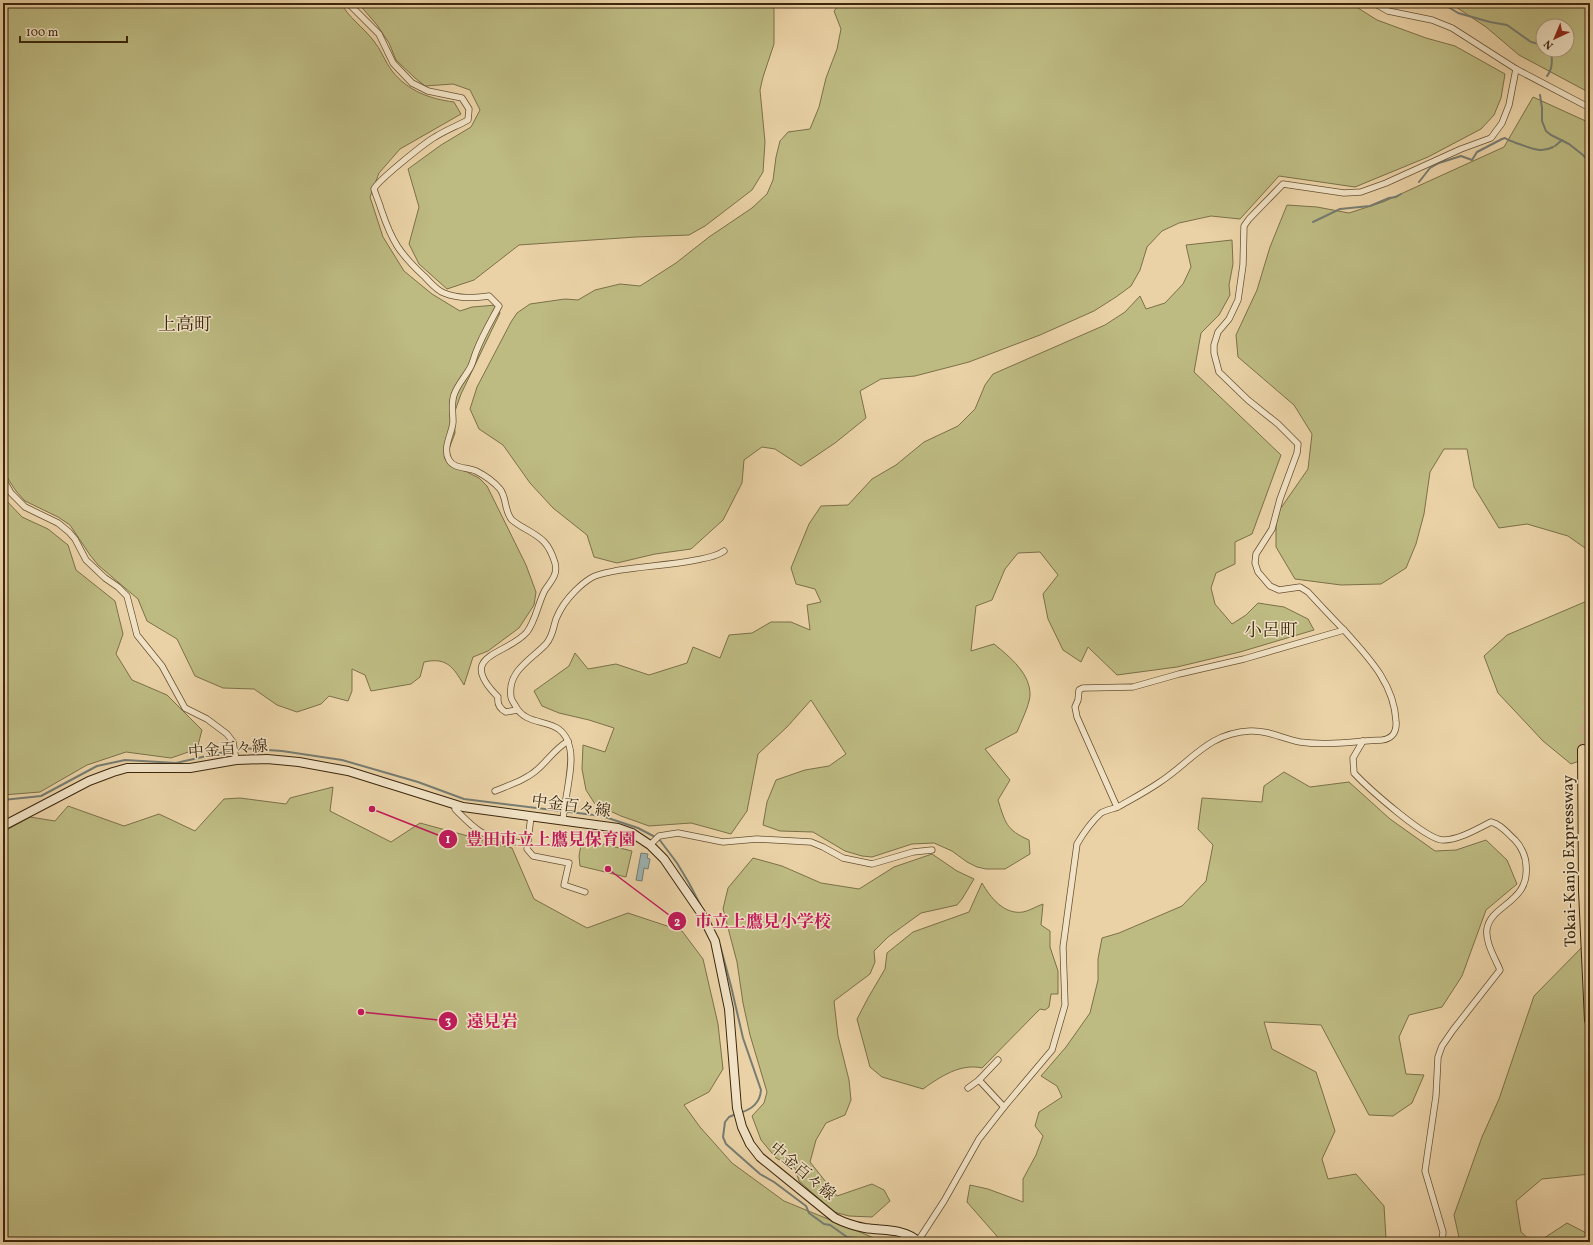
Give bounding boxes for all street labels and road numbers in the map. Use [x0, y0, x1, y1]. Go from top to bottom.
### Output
street label: 中金百々線 [187, 736, 269, 764]
street label: Tokai-Kanjo Expressway [1557, 774, 1583, 947]
street label: 中金百々線 [530, 791, 612, 823]
street label: 中金百々線 [764, 1138, 840, 1206]

